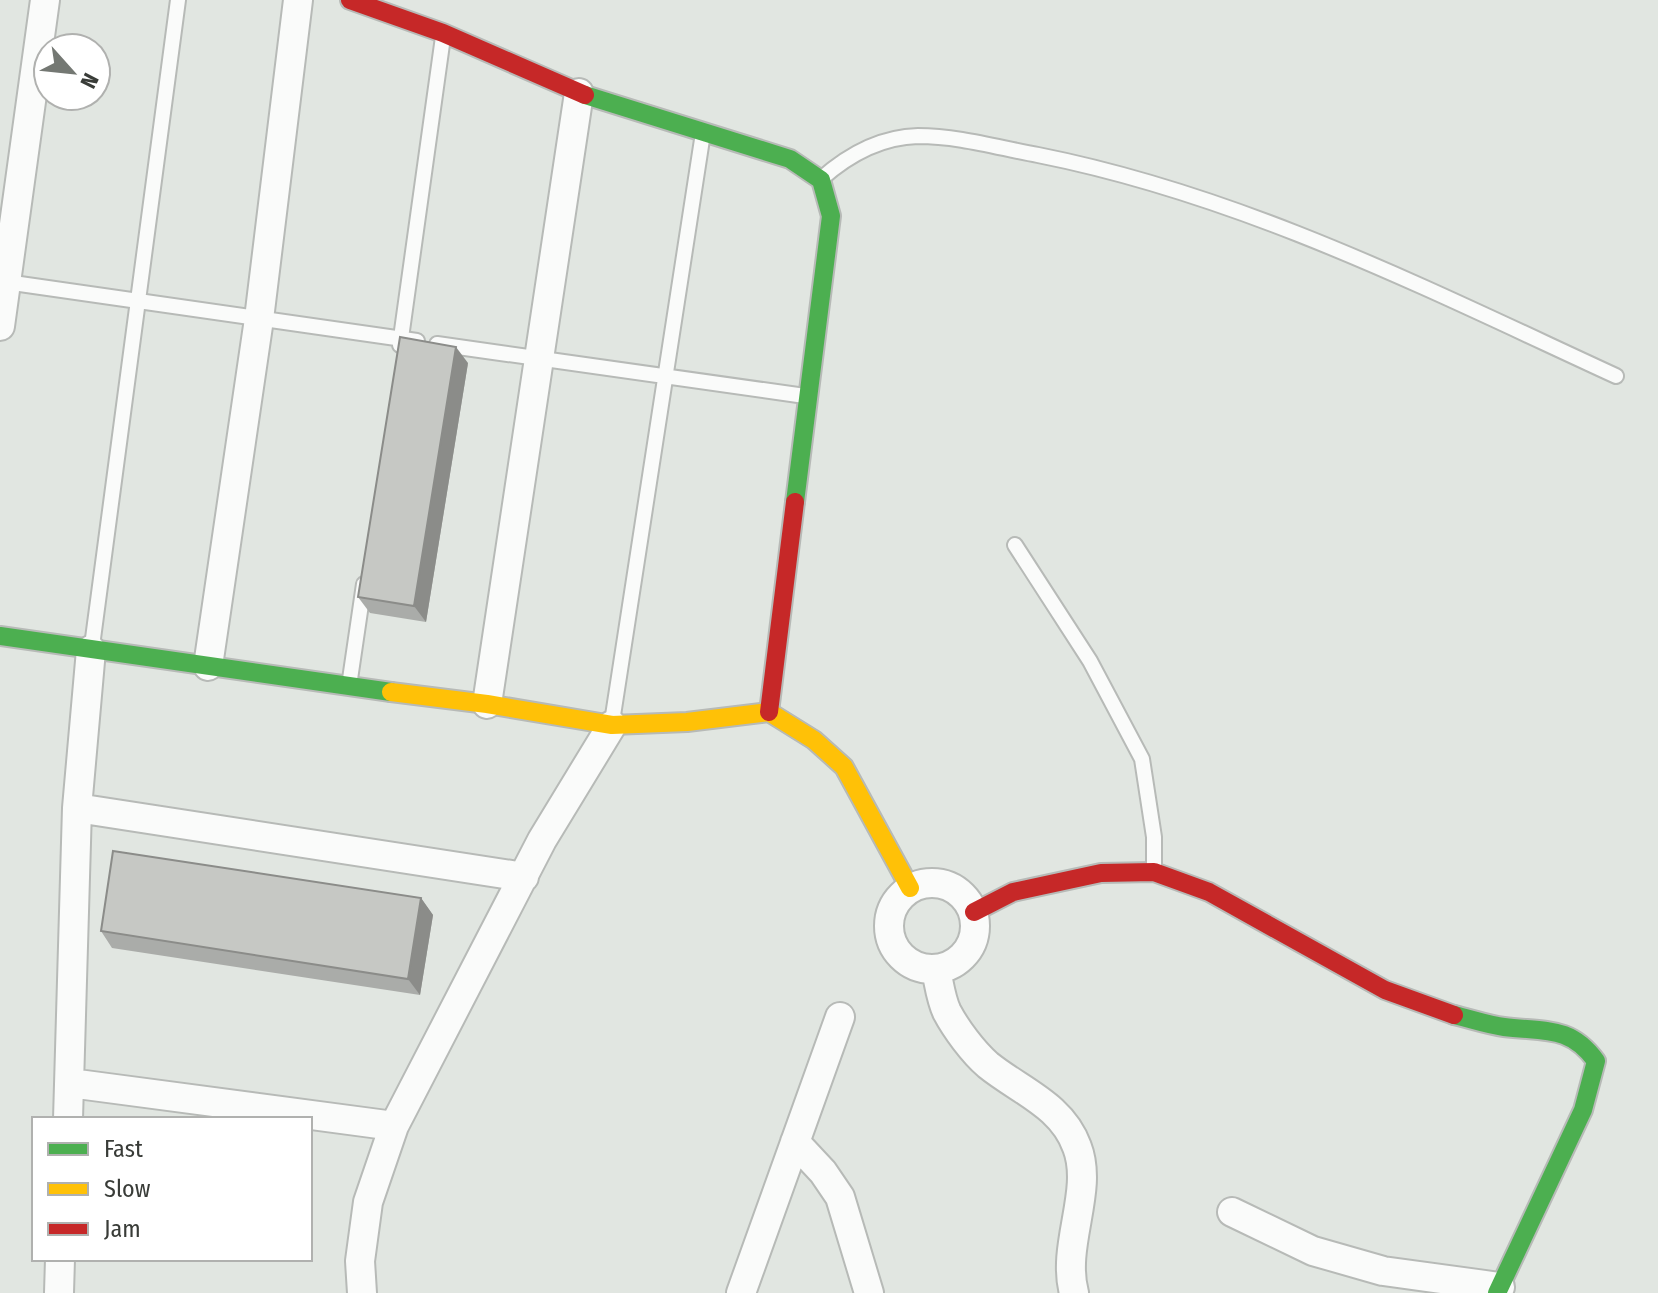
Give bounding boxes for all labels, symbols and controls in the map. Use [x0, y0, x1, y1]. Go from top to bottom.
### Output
north arrow [32, 32, 112, 112]
text: N [74, 69, 104, 93]
legend [32, 1117, 312, 1261]
text: Fast [104, 1135, 143, 1163]
text: Slow [104, 1175, 151, 1203]
text: Jam [104, 1215, 141, 1243]

